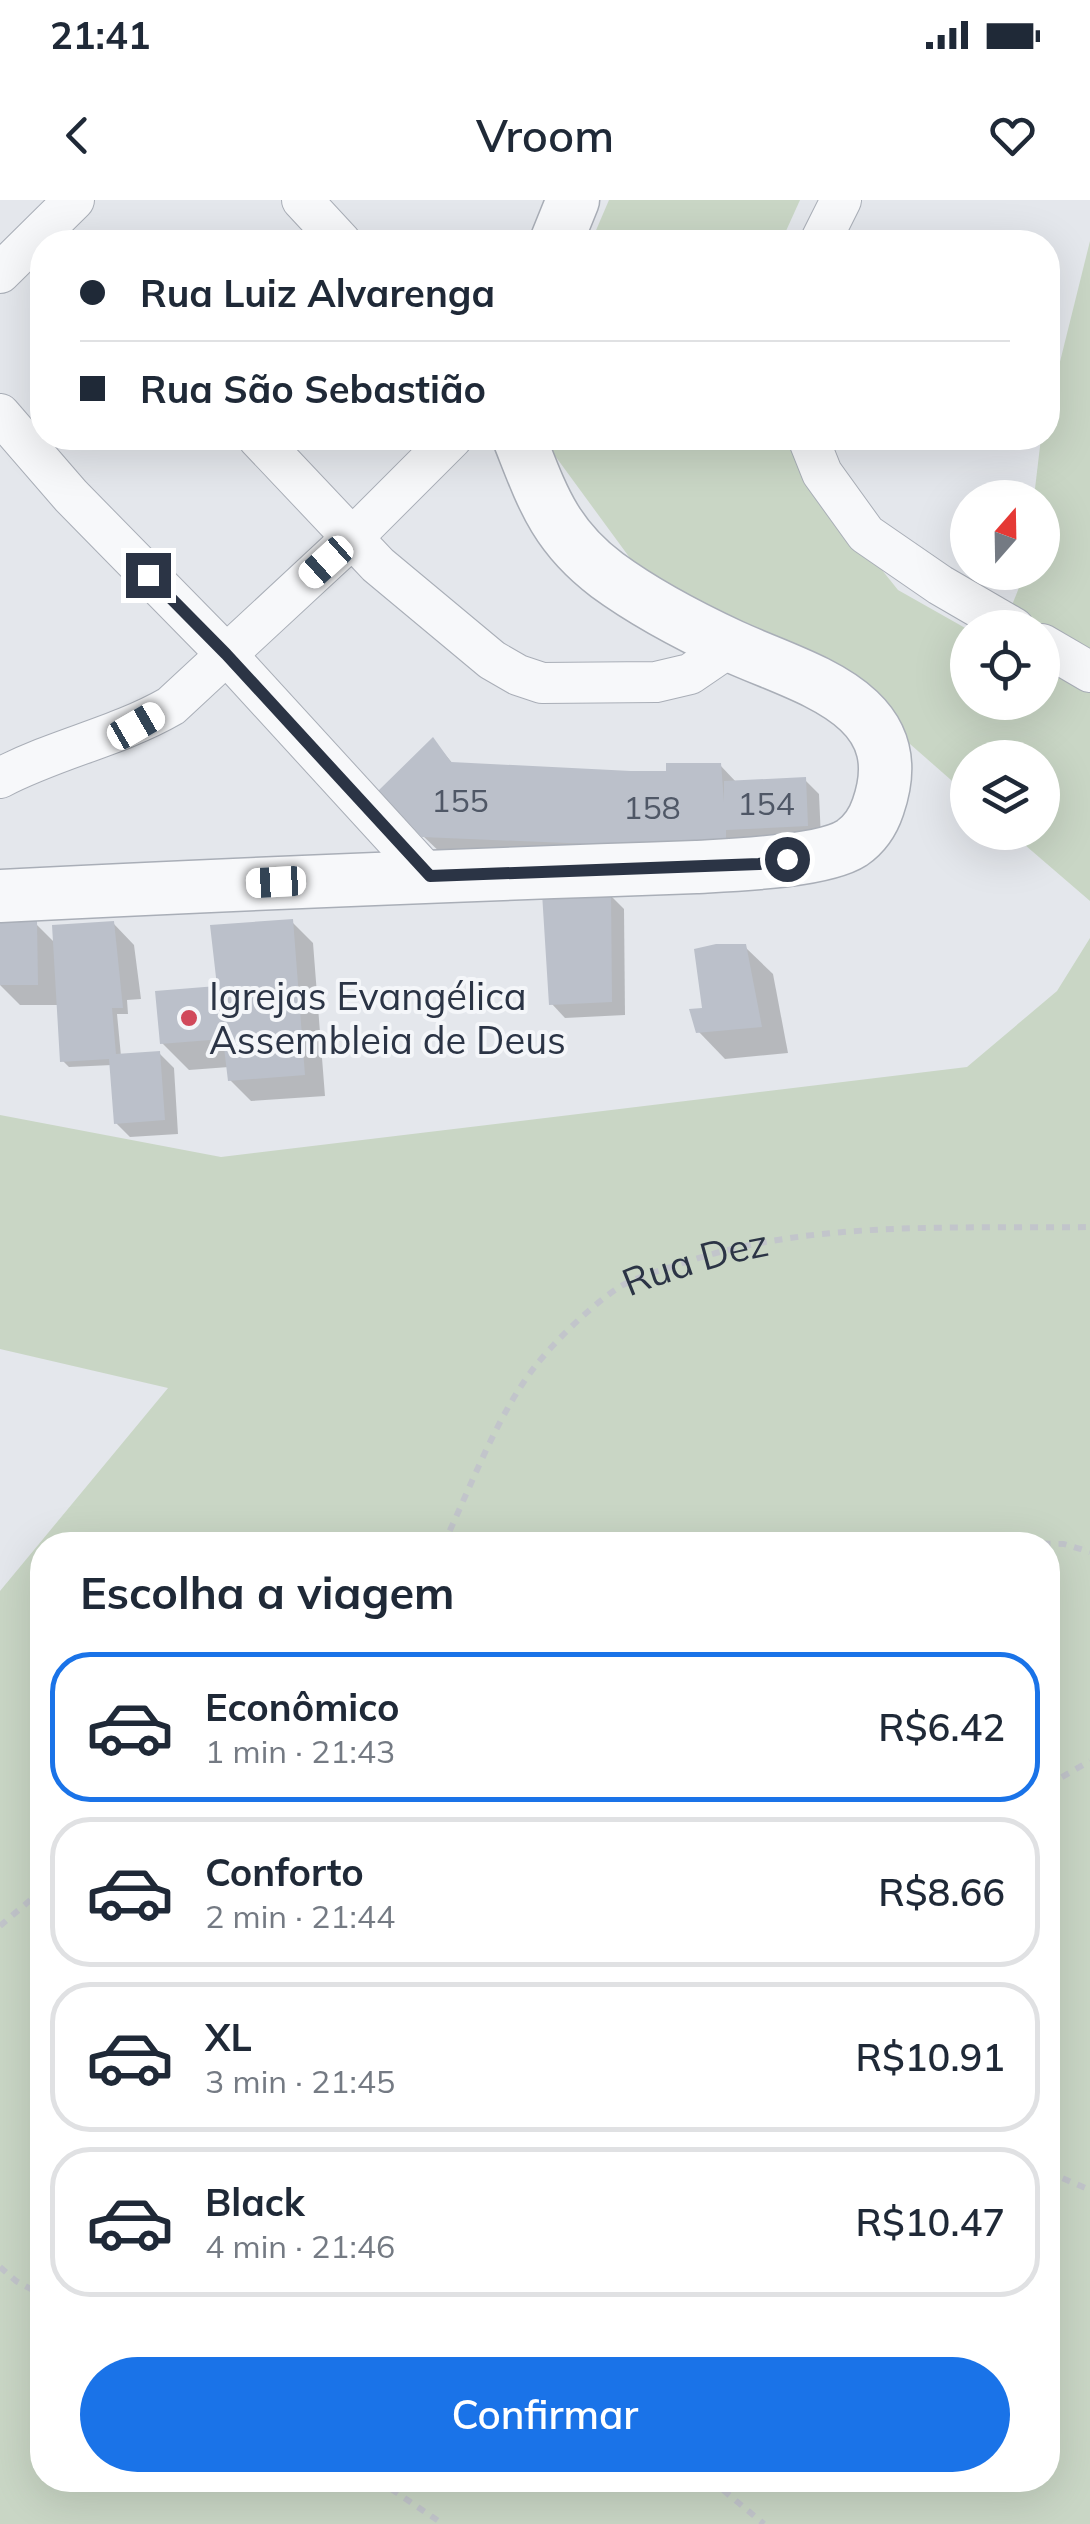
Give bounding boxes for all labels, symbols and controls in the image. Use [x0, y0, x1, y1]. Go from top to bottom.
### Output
text: 21:41 [50, 11, 151, 59]
text: Vroom [476, 107, 614, 163]
icon: back [50, 108, 105, 163]
icon: heart [985, 108, 1040, 163]
text: Rua Luiz Alvarenga [140, 269, 495, 317]
text: Rua São Sebastião [140, 365, 486, 413]
north arrow [950, 480, 1060, 590]
map controls [950, 480, 1060, 850]
car [294, 531, 358, 593]
route end [126, 553, 171, 598]
button: locate [950, 610, 1060, 720]
car [103, 698, 169, 754]
button: layers [950, 740, 1060, 850]
house number: 155 [431, 780, 489, 820]
house number: 154 [737, 783, 795, 823]
house number: 158 [623, 787, 681, 827]
route start [765, 837, 810, 882]
car [245, 865, 307, 899]
place label: Igrejas Evangélica Assembleia de Deus [209, 972, 566, 1064]
marker: Igrejas Evangélica Assembleia de Deus [178, 1007, 200, 1029]
street label: Rua Dez [615, 1218, 772, 1306]
text: Escolha a viagem [80, 1564, 455, 1620]
icon: car [85, 1682, 175, 1772]
text: Econômico [205, 1683, 400, 1731]
text: R$6.42 [878, 1703, 1005, 1751]
text: 1 min · 21:43 [205, 1731, 395, 1771]
icon: car [85, 1847, 175, 1937]
text: Conforto [205, 1848, 364, 1896]
text: R$8.66 [878, 1868, 1005, 1916]
text: 2 min · 21:44 [205, 1896, 395, 1936]
icon: car [85, 2012, 175, 2102]
text: XL [205, 2013, 252, 2061]
text: R$10.91 [856, 2033, 1005, 2081]
text: 3 min · 21:45 [205, 2061, 395, 2101]
icon: car [85, 2177, 175, 2267]
text: Black [205, 2178, 305, 2226]
text: R$10.47 [856, 2198, 1005, 2246]
text: 4 min · 21:46 [205, 2226, 395, 2266]
button: Confirmar [80, 2357, 1010, 2472]

